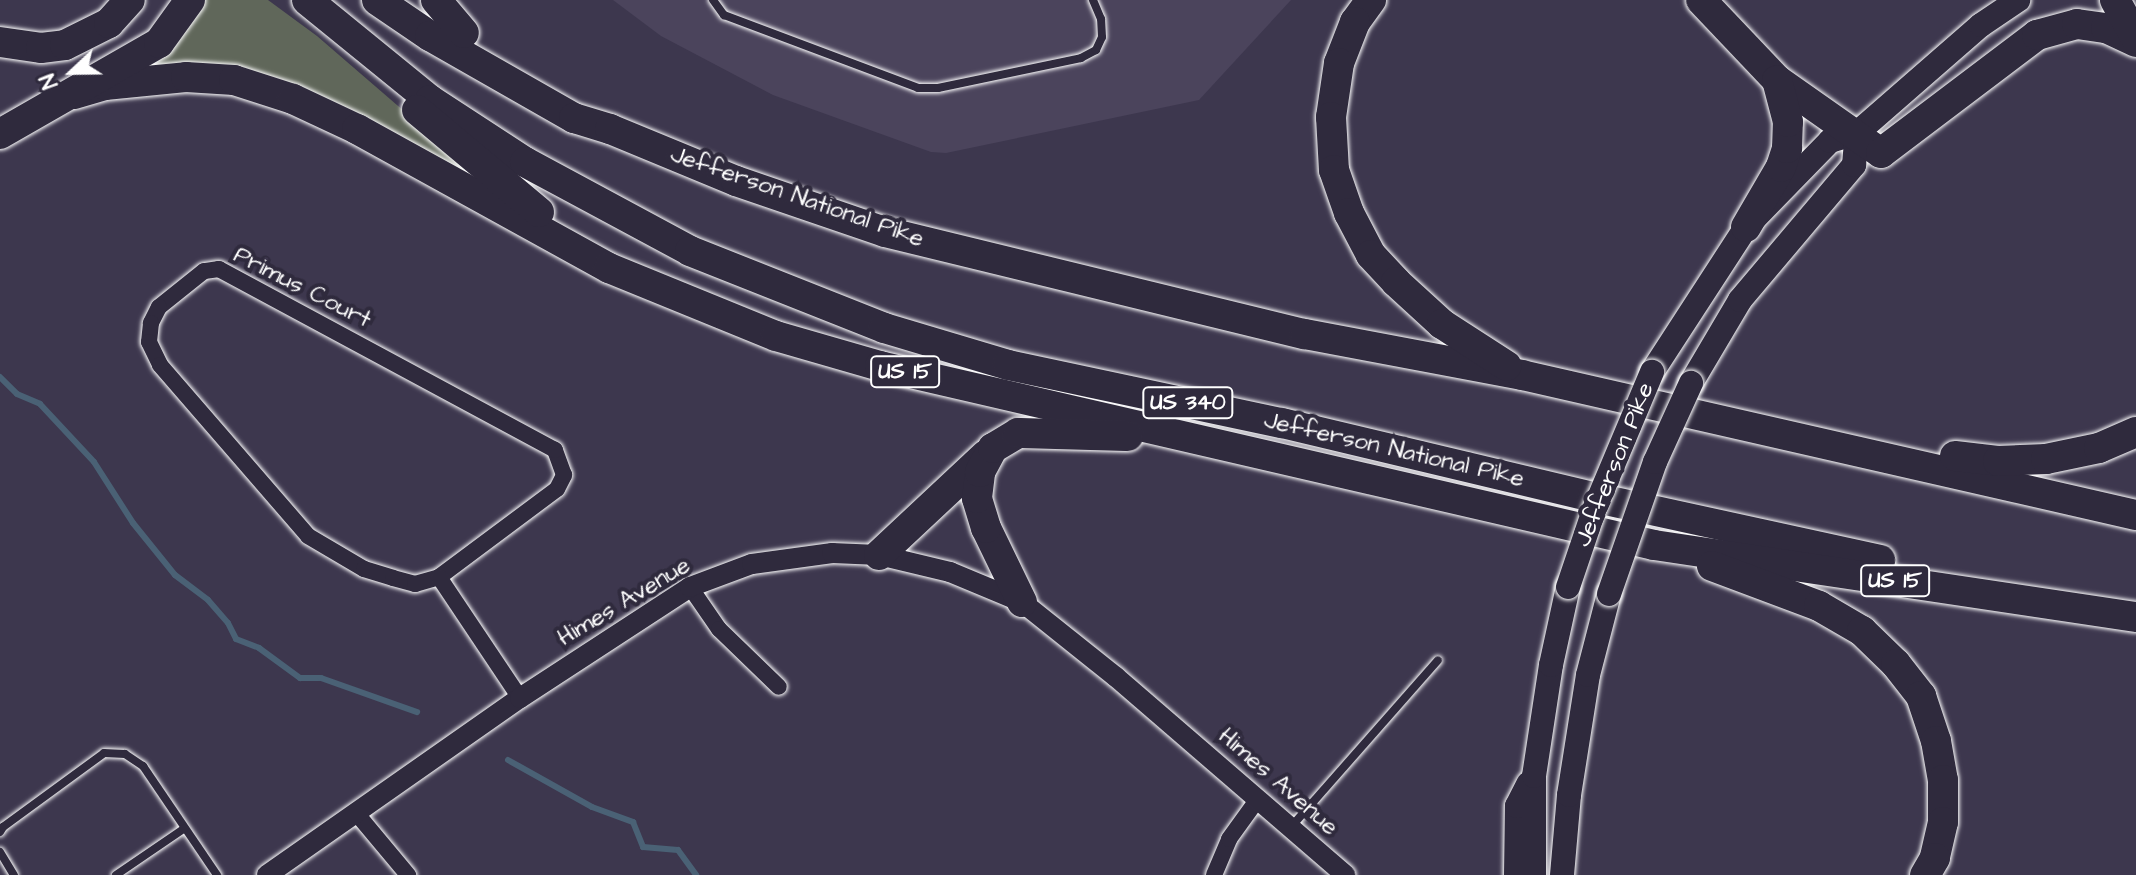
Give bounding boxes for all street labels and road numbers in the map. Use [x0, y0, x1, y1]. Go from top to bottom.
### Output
street label: Jefferson National Pike [667, 140, 927, 254]
street label: Primus Court [228, 241, 376, 335]
road number: US 15 [869, 354, 941, 390]
street label: Jefferson Pike [1569, 379, 1661, 551]
road number: US 340 [1142, 385, 1234, 421]
street label: Jefferson National Pike [1261, 406, 1527, 494]
street label: Himes Avenue [553, 551, 695, 653]
road number: US 15 [1859, 563, 1931, 599]
street label: Himes Avenue [1212, 722, 1344, 842]

